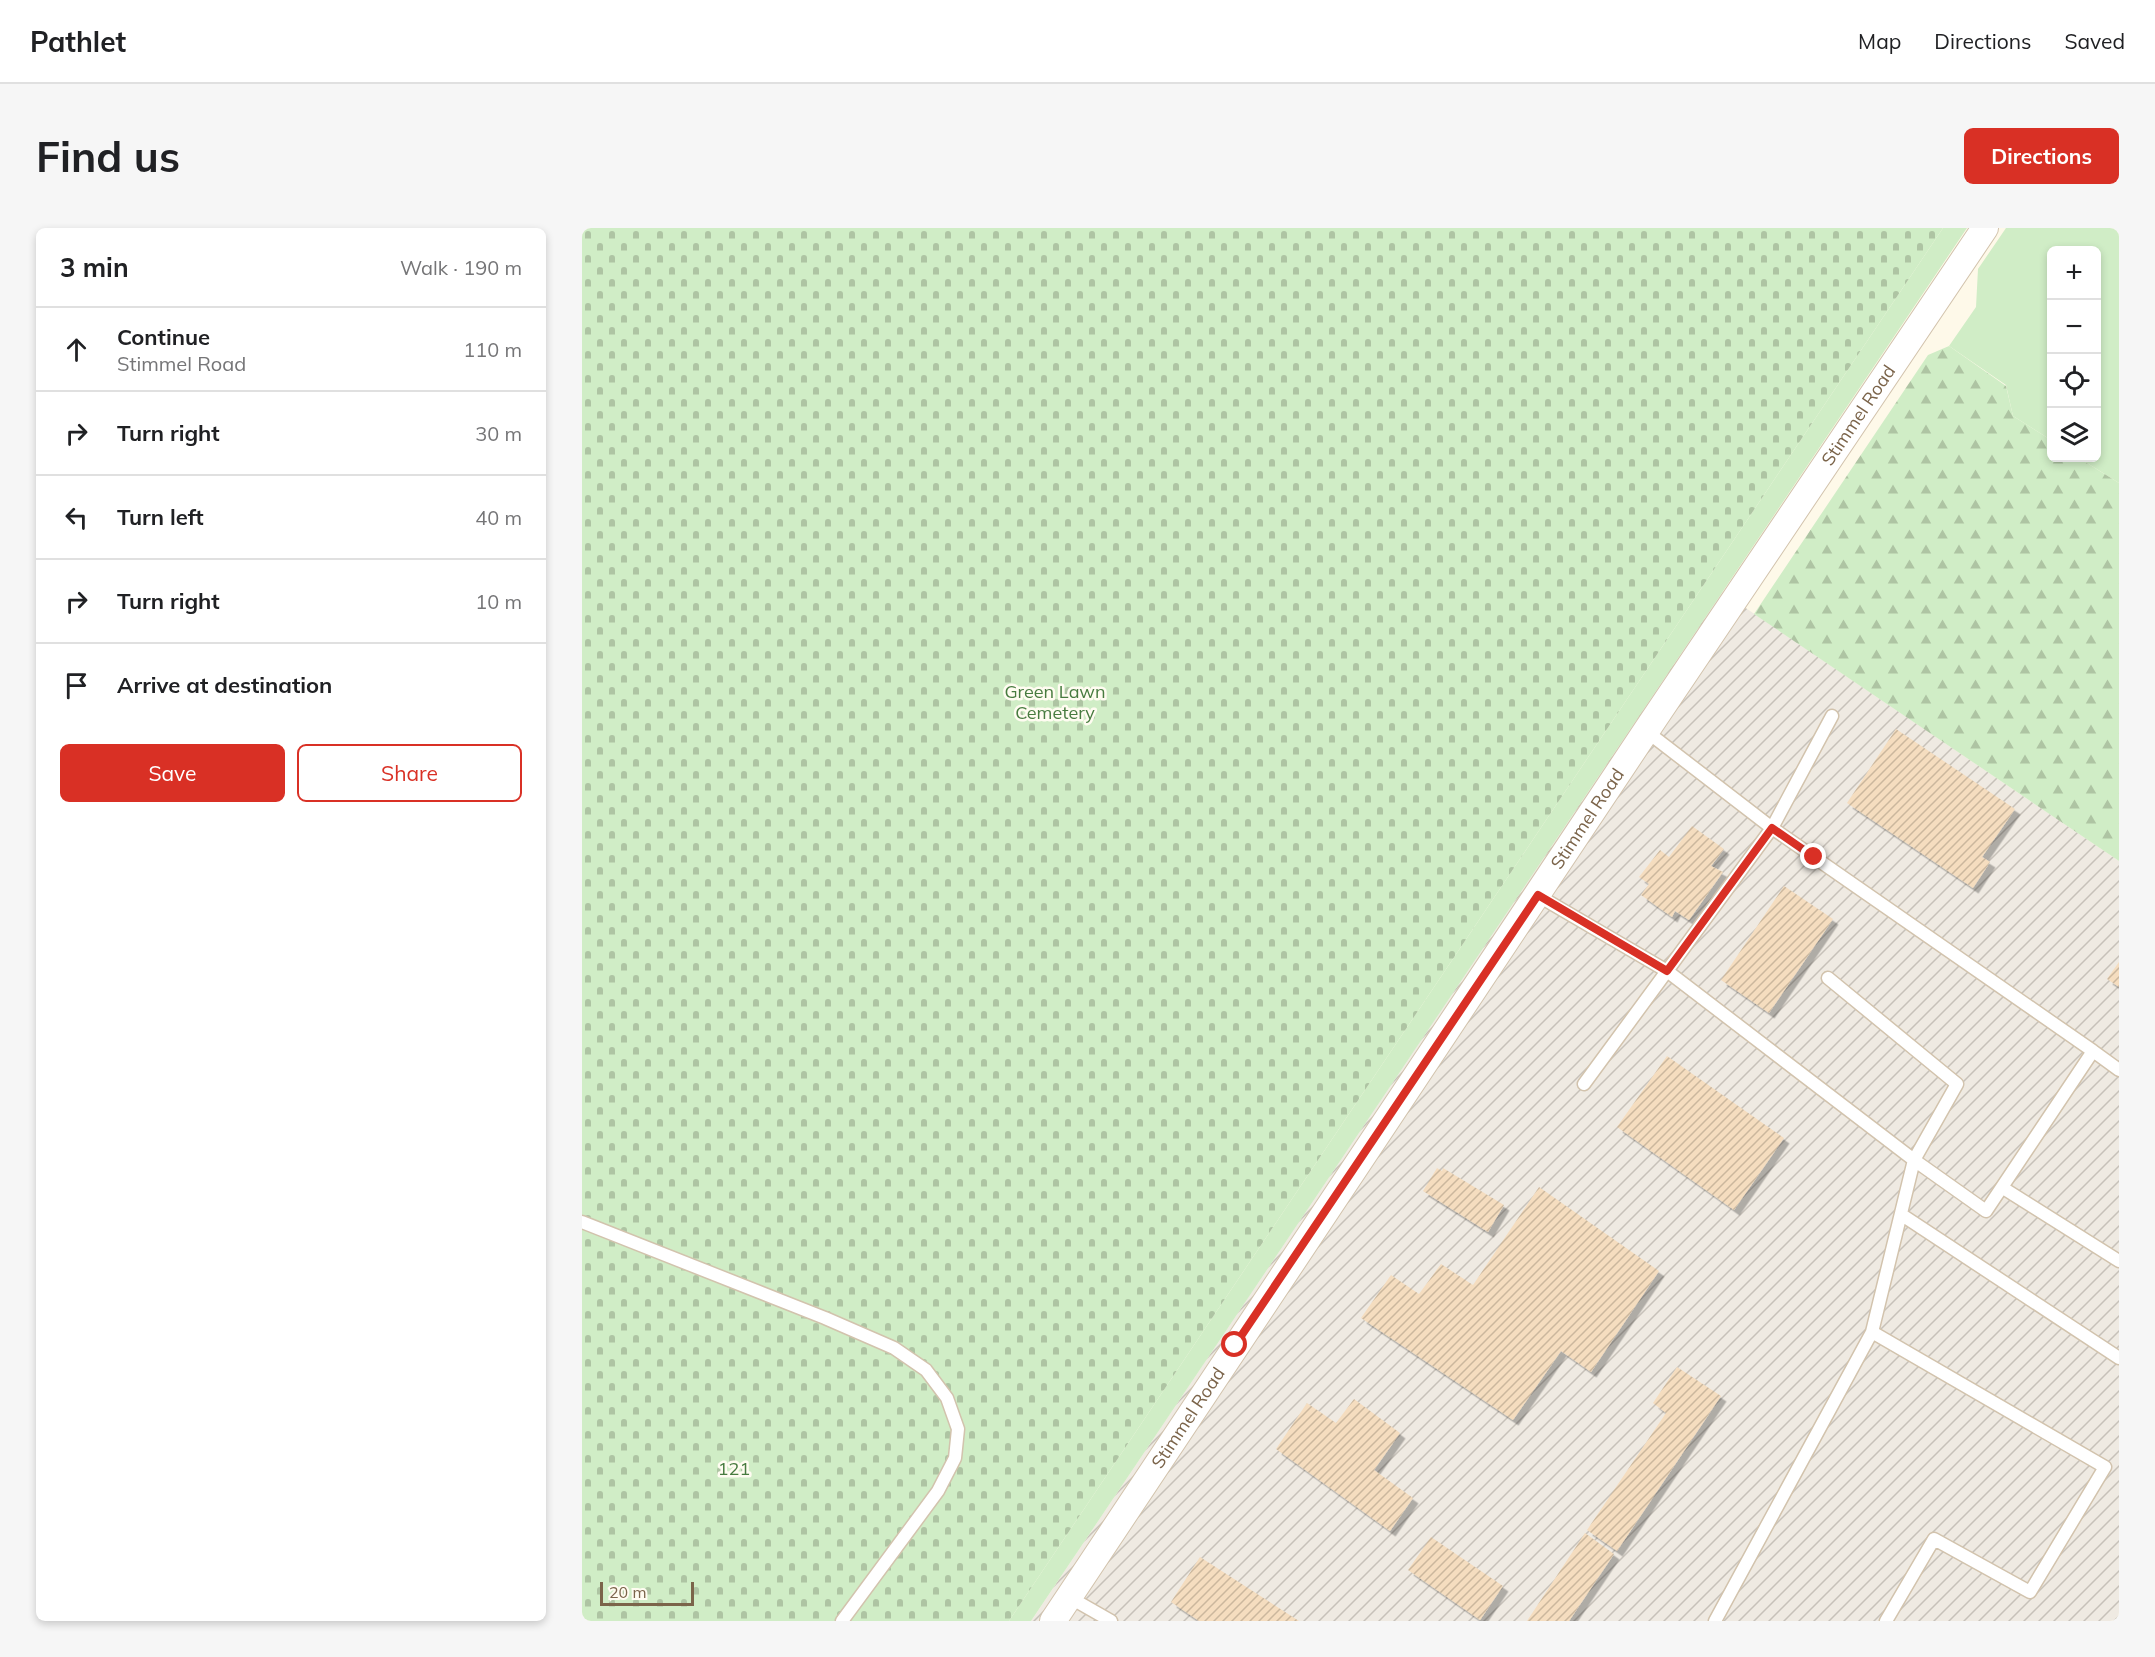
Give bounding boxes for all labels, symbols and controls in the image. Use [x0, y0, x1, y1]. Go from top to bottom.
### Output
text: Pathlet [30, 24, 126, 59]
text: Map [1858, 28, 1901, 54]
text: Directions [1934, 28, 2031, 54]
text: Saved [2064, 28, 2125, 54]
button: Directions [1964, 128, 2119, 184]
text: Find us [36, 130, 180, 183]
map controls [2047, 246, 2101, 462]
button: + [2047, 246, 2101, 300]
text: 3 min [60, 251, 129, 284]
text: Walk · 190 m [400, 255, 522, 280]
button: − [2047, 300, 2101, 354]
text: Continue [117, 323, 210, 351]
icon: ahead [60, 333, 93, 366]
text: 110 m [463, 337, 522, 362]
text: Stimmel Road [117, 351, 246, 376]
button: locate [2047, 354, 2101, 408]
street label: Stimmel Road [1816, 360, 1900, 470]
button: layers [2047, 408, 2101, 462]
icon: right [60, 417, 93, 450]
text: Turn right [117, 419, 220, 447]
text: 30 m [475, 421, 522, 446]
icon: left [60, 501, 93, 534]
text: Turn left [117, 503, 204, 531]
text: 40 m [475, 505, 522, 530]
icon: right [60, 585, 93, 618]
text: Turn right [117, 587, 220, 615]
text: 10 m [475, 589, 522, 614]
icon: arrive [60, 669, 93, 702]
text: Arrive at destination [117, 671, 332, 699]
park label: Green Lawn Cemetery [1004, 680, 1106, 724]
button: Save [60, 744, 285, 802]
button: Share [297, 744, 522, 802]
street label: Stimmel Road [1545, 764, 1629, 873]
route end [1800, 843, 1826, 869]
route start [1221, 1331, 1247, 1357]
street label: Stimmel Road [1146, 1363, 1230, 1472]
park label: 121 [718, 1457, 750, 1480]
scale bar [600, 1579, 694, 1606]
text: 20 m [609, 1582, 646, 1602]

